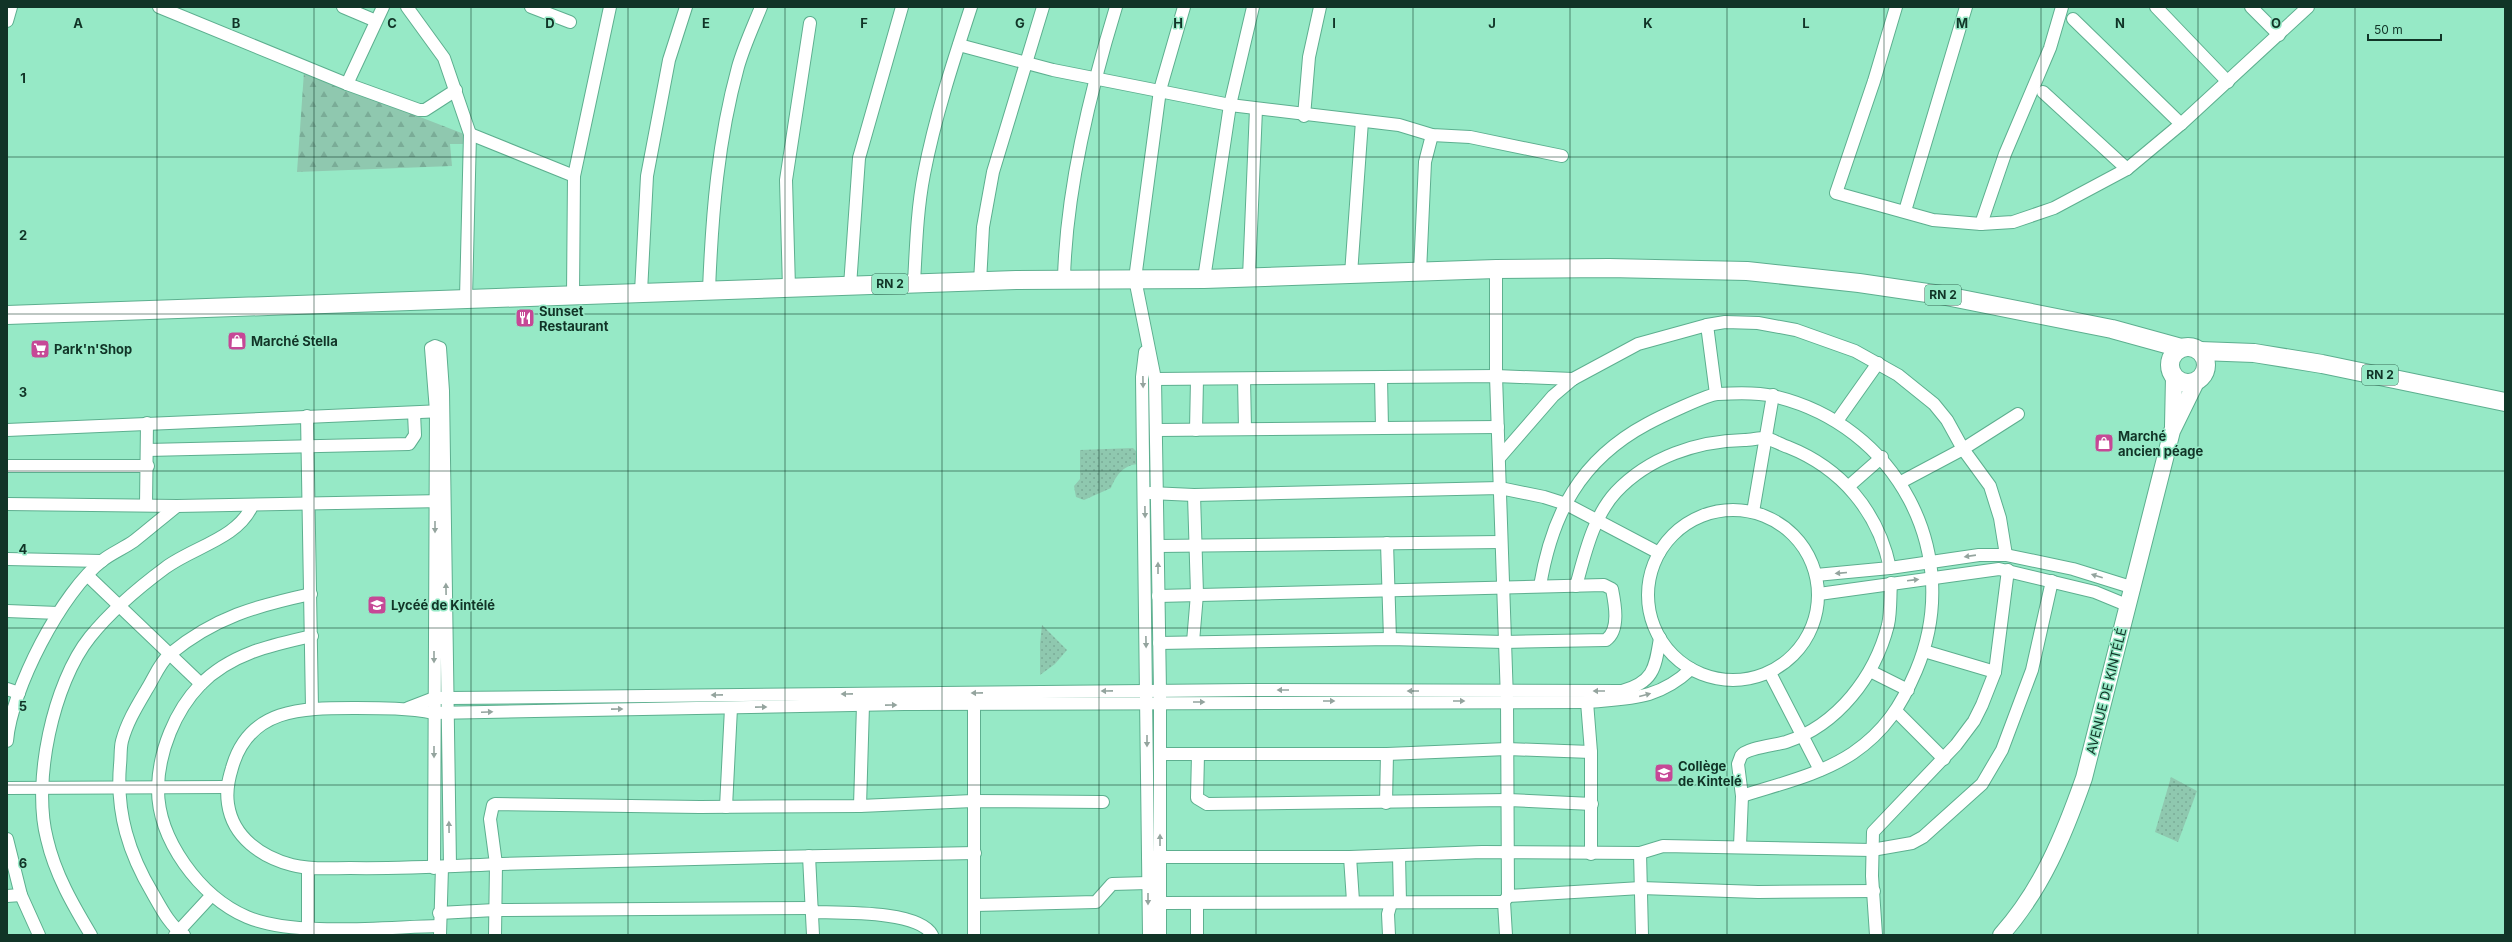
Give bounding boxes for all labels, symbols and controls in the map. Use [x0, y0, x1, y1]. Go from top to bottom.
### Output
text: A [73, 15, 83, 31]
text: B [232, 15, 241, 31]
text: C [387, 15, 397, 31]
text: D [545, 15, 555, 31]
text: E [702, 15, 710, 31]
text: F [860, 15, 868, 31]
text: G [1015, 15, 1025, 31]
text: H [1173, 15, 1183, 31]
text: I [1332, 15, 1336, 31]
text: J [1488, 15, 1496, 31]
text: K [1643, 15, 1653, 31]
text: L [1802, 15, 1810, 31]
text: M [1956, 15, 1968, 31]
text: N [2115, 15, 2125, 31]
text: O [2271, 15, 2281, 31]
scale bar [2368, 16, 2441, 42]
text: 50 m [2374, 22, 2403, 37]
text: 1 [20, 70, 26, 86]
text: 2 [19, 227, 27, 243]
road number: RN 2 [872, 274, 908, 294]
road number: RN 2 [1925, 285, 1961, 305]
place label: Sunset Restaurant [539, 303, 609, 334]
restaurant icon: Sunset Restaurant [514, 307, 536, 329]
shop icon: Marché Stella [226, 330, 248, 352]
place label: Marché Stella [251, 333, 338, 349]
supermarket icon: Park'n'Shop [29, 338, 51, 360]
place label: Park'n'Shop [54, 341, 132, 357]
road number: RN 2 [2362, 365, 2398, 385]
one-way arrow [1140, 376, 1146, 389]
text: 3 [19, 384, 27, 400]
place label: Marché ancien péage [2118, 428, 2204, 459]
shop icon: Marché ancien péage [2093, 432, 2115, 454]
one-way arrow [1142, 506, 1148, 519]
one-way arrow [432, 521, 438, 534]
text: 4 [19, 541, 28, 557]
one-way arrow [1964, 553, 1976, 559]
one-way arrow [1155, 561, 1161, 574]
one-way arrow [1835, 569, 1847, 576]
one-way arrow [2091, 573, 2103, 579]
one-way arrow [1906, 577, 1919, 583]
one-way arrow [443, 582, 449, 595]
school or university icon: Lycéé de Kintélé [366, 594, 388, 616]
place label: Lycéé de Kintélé [391, 597, 495, 613]
street label: AVENUE DE KINTÉLÉ [2083, 626, 2129, 756]
one-way arrow [1143, 636, 1149, 649]
one-way arrow [431, 651, 437, 664]
one-way arrow [1276, 687, 1289, 693]
one-way arrow [1100, 688, 1113, 694]
one-way arrow [1406, 688, 1419, 694]
one-way arrow [1592, 688, 1605, 694]
one-way arrow [971, 689, 983, 696]
one-way arrow [840, 691, 853, 697]
one-way arrow [710, 692, 723, 698]
one-way arrow [1638, 692, 1651, 698]
text: 5 [19, 698, 27, 714]
one-way arrow [1323, 698, 1336, 704]
one-way arrow [1453, 698, 1466, 704]
one-way arrow [1193, 699, 1206, 705]
one-way arrow [885, 702, 898, 708]
one-way arrow [755, 704, 768, 710]
one-way arrow [611, 706, 624, 712]
one-way arrow [481, 709, 494, 715]
one-way arrow [1144, 735, 1150, 748]
one-way arrow [431, 746, 437, 759]
place label: Collège de Kintelé [1678, 758, 1742, 789]
school or university icon: Collège de Kintelé [1653, 762, 1675, 784]
one-way arrow [446, 820, 452, 833]
one-way arrow [1157, 833, 1163, 846]
text: 6 [19, 855, 27, 871]
one-way arrow [1145, 893, 1151, 906]

